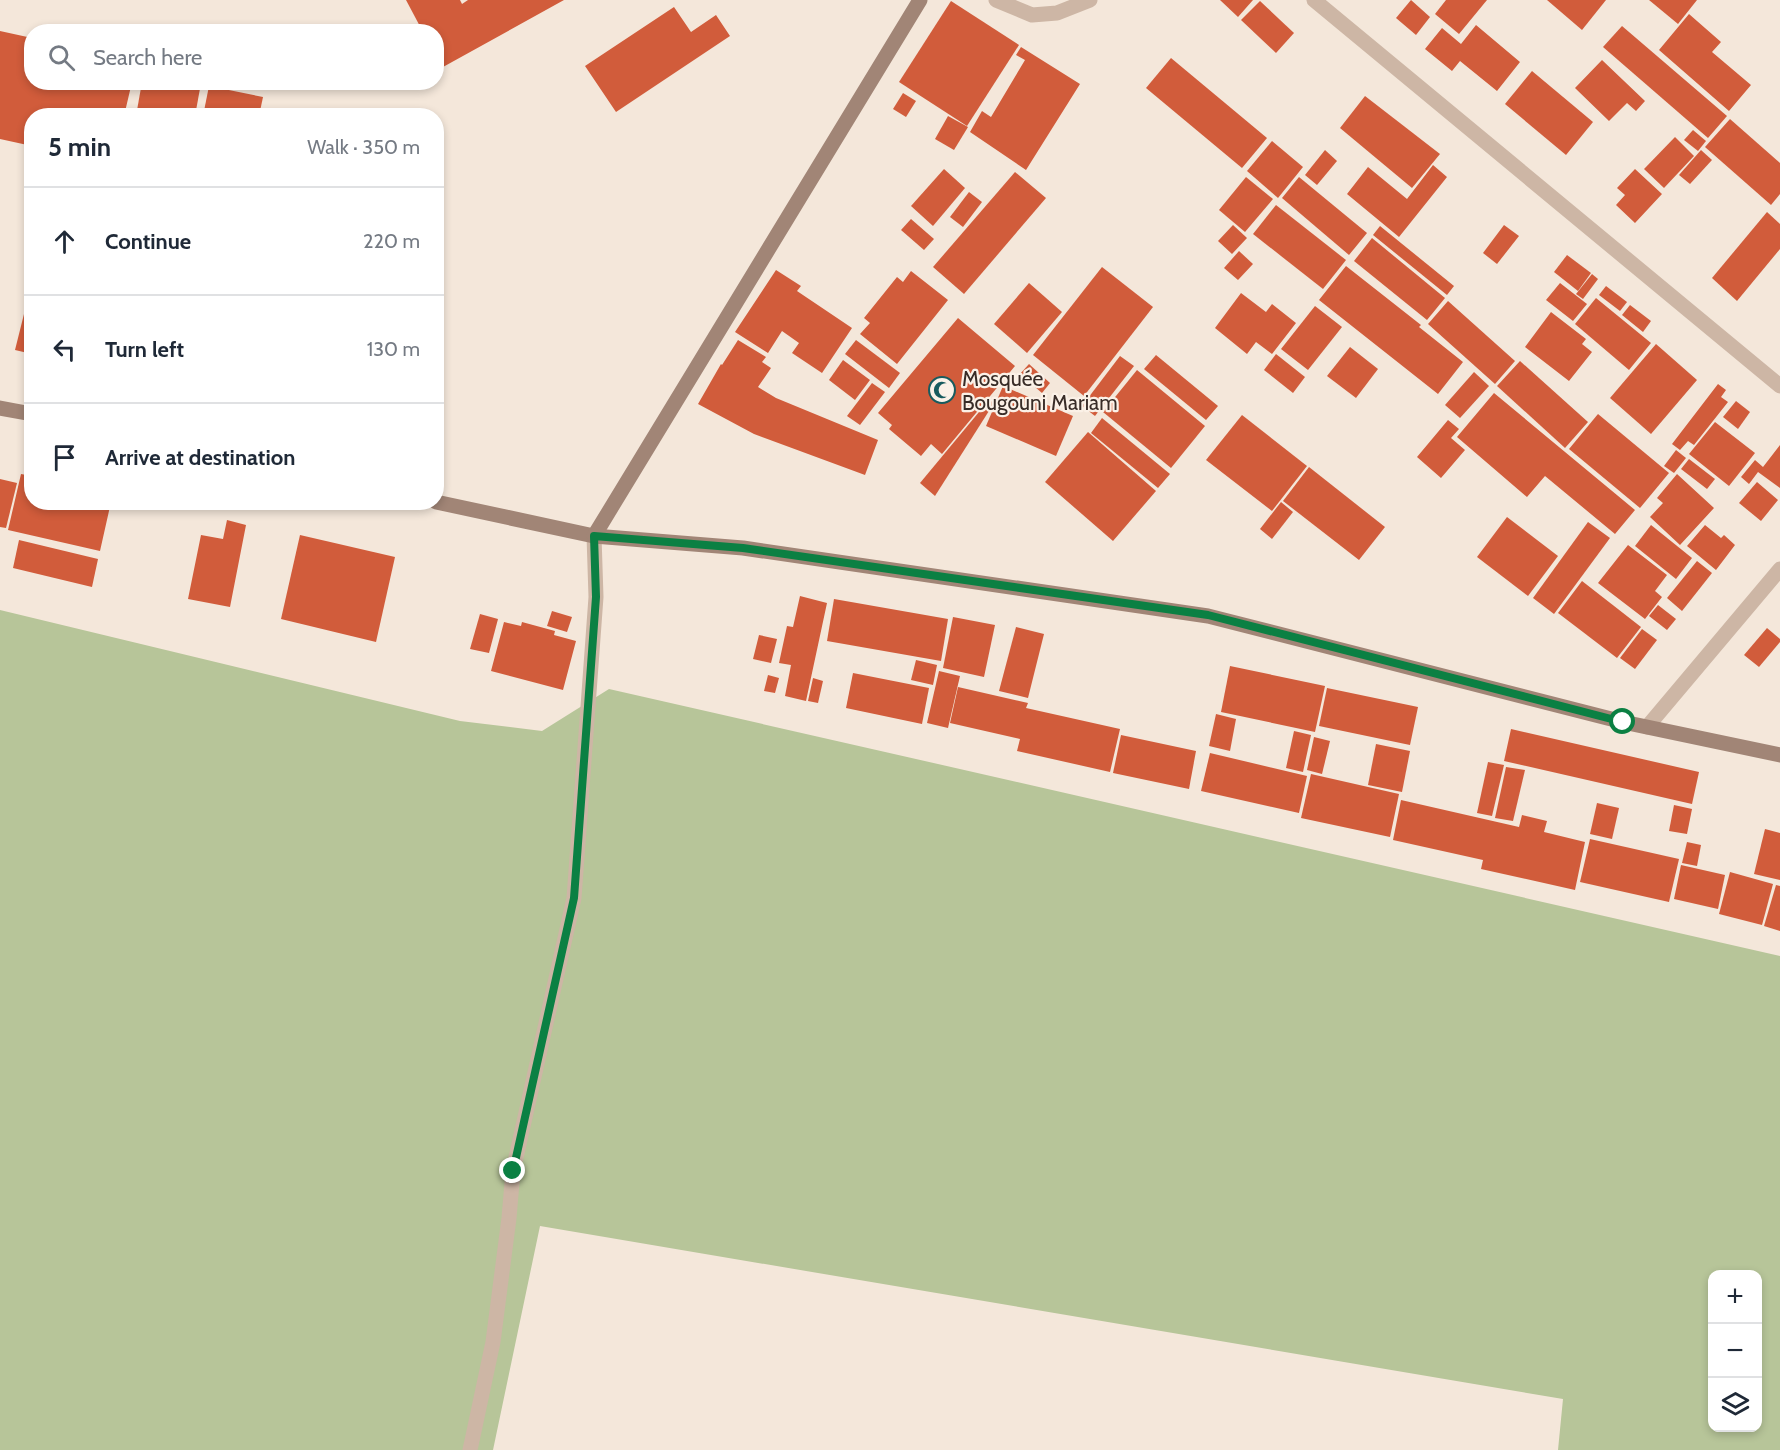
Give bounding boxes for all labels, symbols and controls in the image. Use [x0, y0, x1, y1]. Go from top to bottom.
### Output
search box [24, 24, 444, 90]
icon: search [45, 41, 78, 74]
text: Search here [93, 44, 202, 71]
text: 5 min [48, 131, 111, 163]
text: Walk · 350 m [307, 135, 420, 159]
icon: ahead [48, 225, 81, 258]
text: Continue [105, 228, 191, 255]
text: 220 m [363, 229, 420, 253]
icon: left [48, 333, 81, 366]
text: Turn left [105, 336, 184, 363]
text: 130 m [367, 337, 420, 361]
place label: Mosquée Bougouni Mariam [962, 366, 1118, 415]
mosque icon: Mosquée Bougouni Mariam [927, 375, 957, 405]
icon: arrive [48, 441, 81, 474]
text: Arrive at destination [105, 444, 295, 471]
route start [1609, 708, 1635, 734]
route end [499, 1157, 525, 1183]
map controls [1708, 1270, 1762, 1432]
button: + [1708, 1270, 1762, 1324]
button: − [1708, 1324, 1762, 1378]
button: layers [1708, 1378, 1762, 1432]

